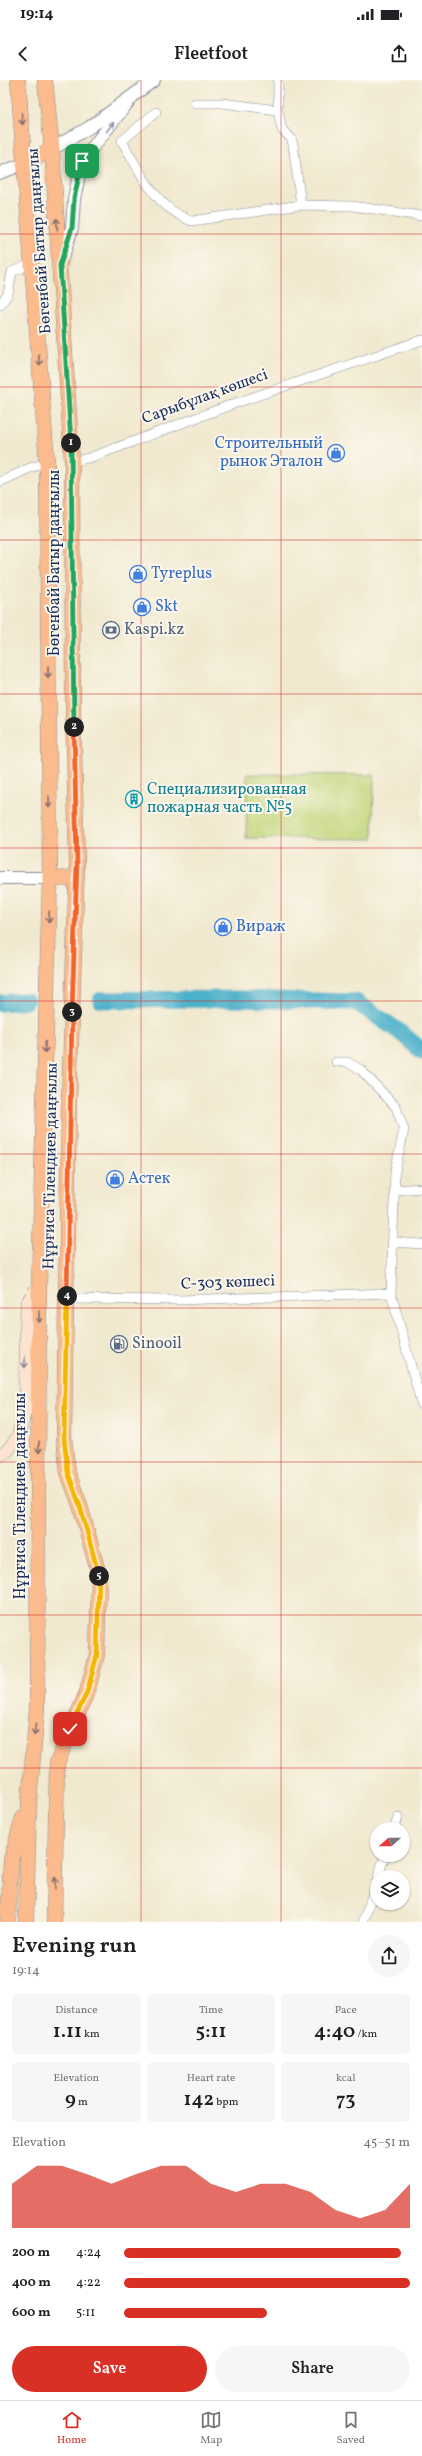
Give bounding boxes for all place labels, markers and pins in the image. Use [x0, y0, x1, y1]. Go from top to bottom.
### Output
pin [65, 144, 99, 178]
pin: 1 [61, 433, 81, 453]
place label: Строительный рынок Эталон [215, 433, 323, 473]
shop icon: Строительный рынок Эталон [326, 443, 346, 463]
place label: Tyreplus [151, 563, 212, 585]
shop icon: Tyreplus [128, 564, 148, 584]
place label: Skt [155, 596, 179, 618]
shop icon: Skt [132, 597, 152, 617]
place label: Kaspi.kz [124, 619, 184, 641]
bank icon: Kaspi.kz [101, 620, 121, 640]
pin: 2 [64, 717, 84, 737]
place label: Специализированная пожарная часть №5 [147, 779, 307, 819]
building icon: Специализированная пожарная часть №5 [124, 789, 144, 809]
place label: Вираж [236, 916, 286, 938]
shop icon: Вираж [213, 917, 233, 937]
pin: 3 [62, 1002, 82, 1022]
place label: Астек [128, 1168, 171, 1190]
shop icon: Астек [105, 1169, 125, 1189]
pin: 4 [57, 1286, 77, 1306]
place label: Sinooil [132, 1333, 182, 1355]
fuel station icon: Sinooil [109, 1334, 129, 1354]
pin: 5 [89, 1566, 109, 1586]
pin [53, 1712, 87, 1746]

